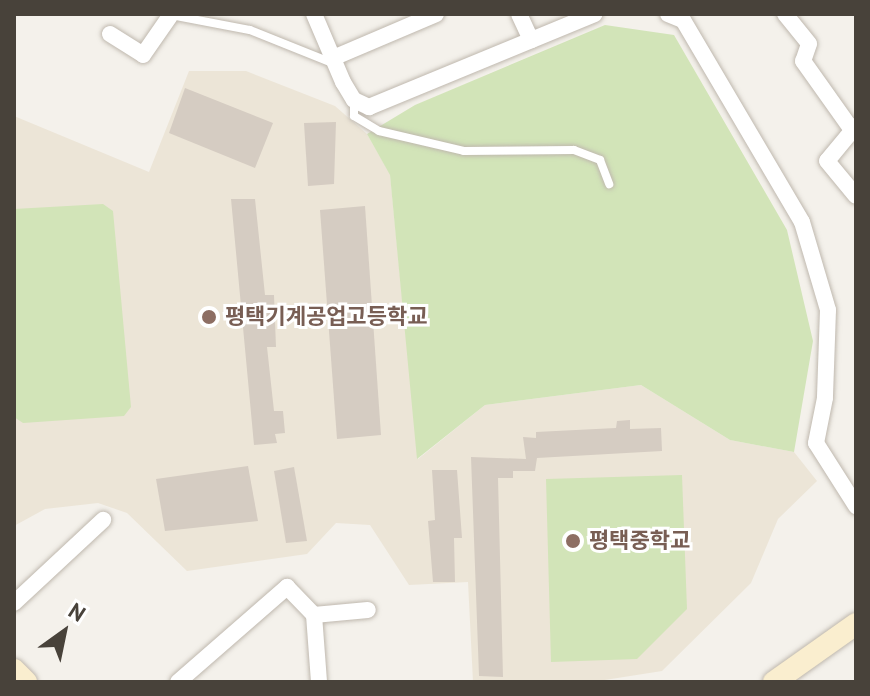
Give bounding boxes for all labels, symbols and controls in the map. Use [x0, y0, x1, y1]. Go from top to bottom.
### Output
place label: 평택기계공업고등학교 [225, 304, 427, 330]
marker: 평택기계공업고등학교 [200, 308, 218, 326]
place label: 평택중학교 [589, 528, 690, 554]
marker: 평택중학교 [564, 532, 582, 550]
north arrow [24, 592, 104, 672]
text: N [63, 596, 91, 628]

